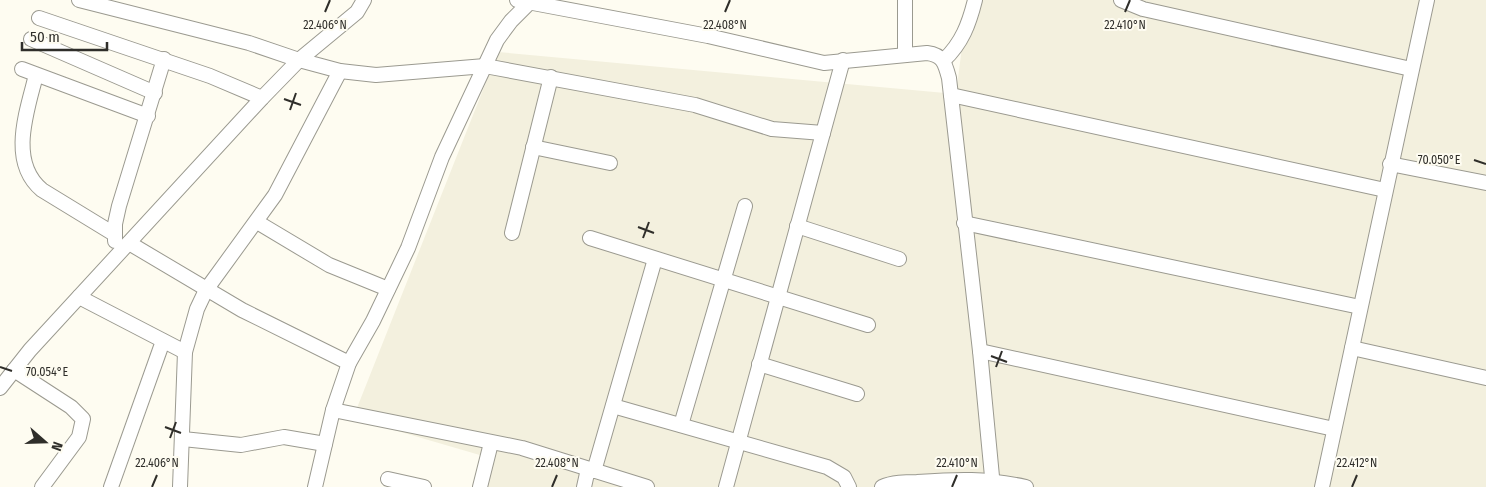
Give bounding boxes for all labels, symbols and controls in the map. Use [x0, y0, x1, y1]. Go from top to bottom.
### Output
text: 22.406°N [303, 18, 347, 32]
text: 22.408°N [703, 18, 747, 32]
text: 22.410°N [1104, 18, 1146, 32]
scale bar [22, 20, 108, 52]
text: 50 m [30, 28, 60, 46]
text: 70.050°E [1418, 153, 1461, 167]
text: 70.054°E [26, 365, 68, 379]
north arrow [20, 417, 70, 467]
text: N [47, 439, 66, 453]
text: 22.406°N [135, 456, 179, 470]
text: 22.408°N [535, 456, 579, 470]
text: 22.410°N [936, 456, 978, 470]
text: 22.412°N [1337, 456, 1377, 470]

